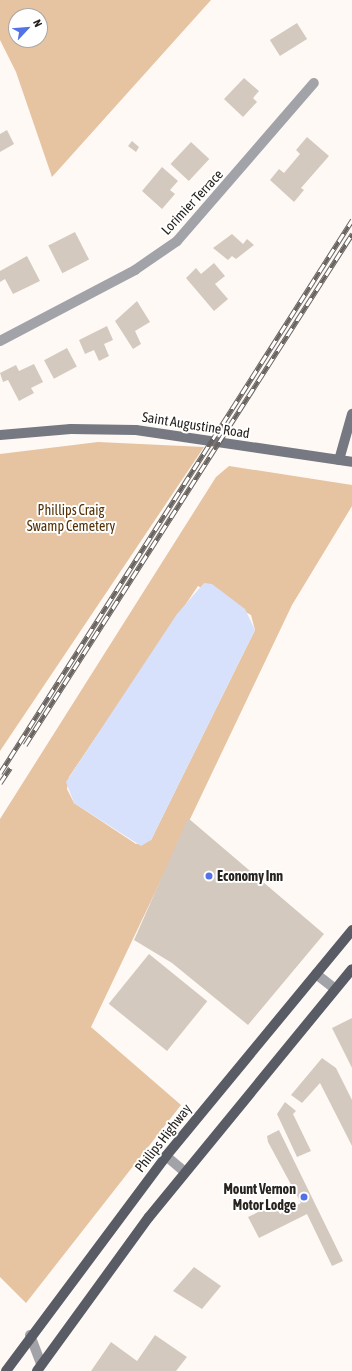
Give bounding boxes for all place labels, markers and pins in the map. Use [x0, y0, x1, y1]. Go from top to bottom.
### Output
place label: Economy Inn [217, 868, 283, 884]
marker: Economy Inn [204, 871, 214, 881]
place label: Mount Vernon Motor Lodge [223, 1181, 296, 1214]
marker: Mount Vernon Motor Lodge [299, 1192, 309, 1202]

